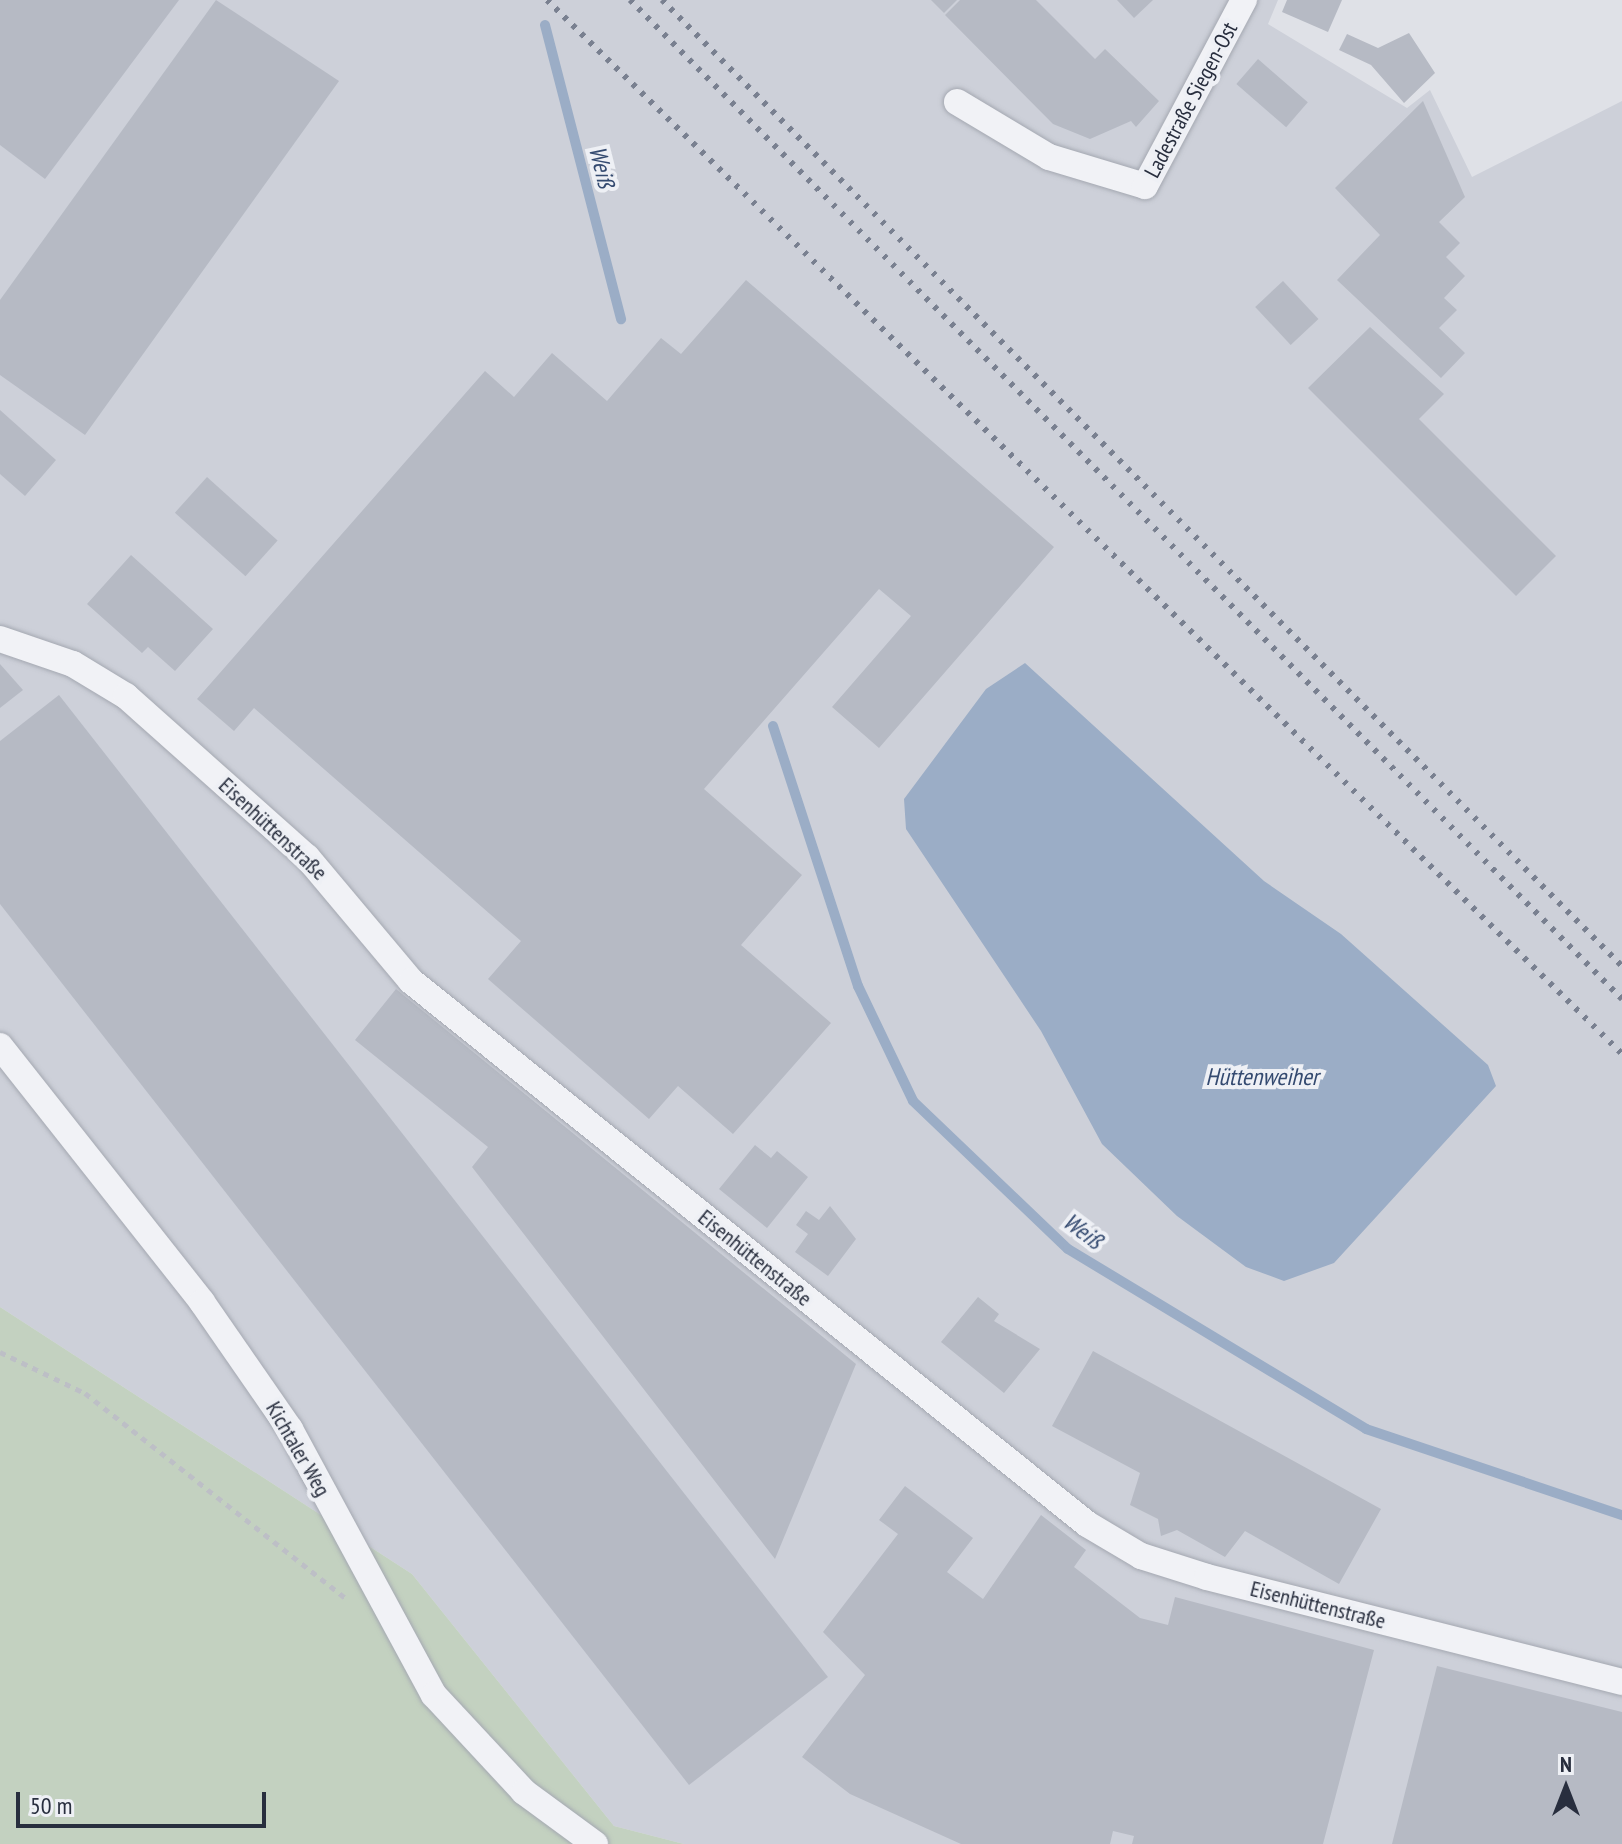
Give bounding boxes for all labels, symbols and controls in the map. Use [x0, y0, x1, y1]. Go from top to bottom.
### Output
street label: Ladestraße Siegen-Ost [1139, 18, 1243, 182]
water label: Weiß [583, 143, 621, 191]
street label: Eisenhüttenstraße [213, 772, 333, 886]
water label: Hüttenweiher [1206, 1063, 1318, 1091]
street label: Eisenhüttenstraße [693, 1204, 817, 1312]
water label: Weiß [1058, 1207, 1108, 1255]
street label: Kichtaler Weg [260, 1397, 336, 1501]
street label: Eisenhüttenstraße [1248, 1575, 1388, 1635]
north arrow [1526, 1748, 1606, 1828]
text: N [1560, 1750, 1572, 1778]
scale bar [20, 1776, 270, 1826]
text: 50 m [30, 1790, 72, 1821]

